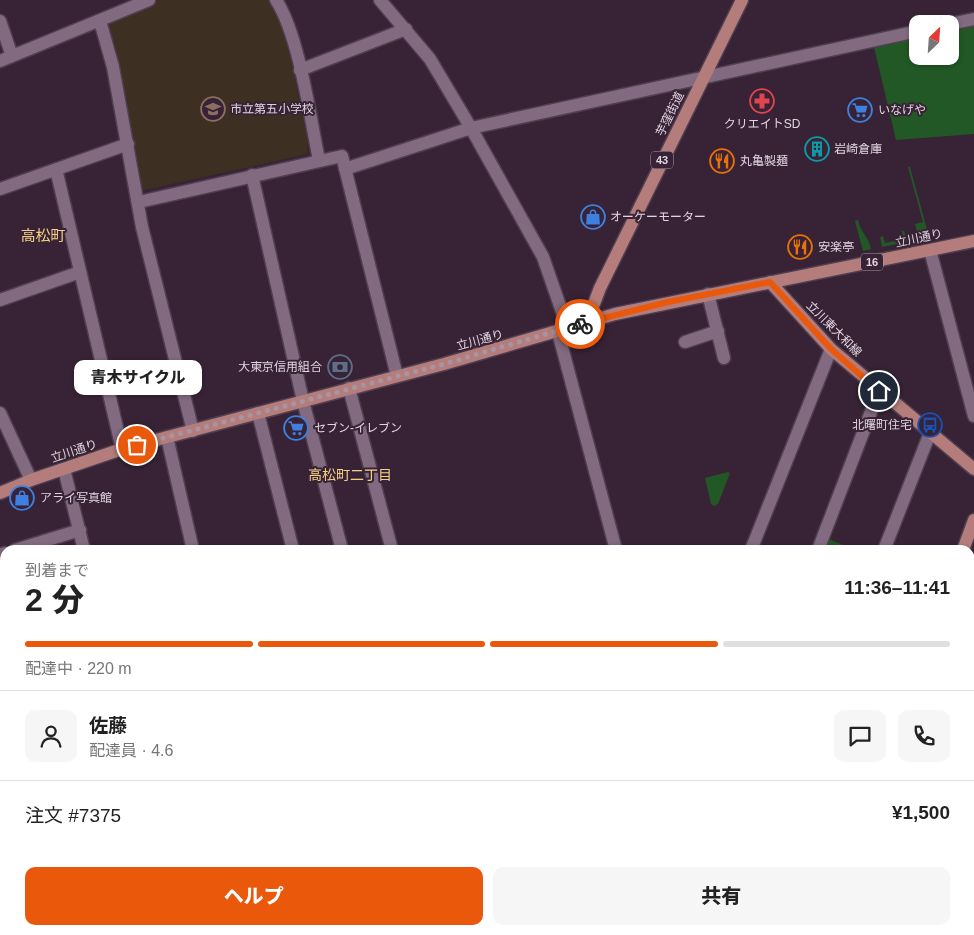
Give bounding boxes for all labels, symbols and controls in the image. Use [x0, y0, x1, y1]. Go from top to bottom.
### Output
north arrow [909, 15, 959, 65]
map controls [909, 15, 959, 65]
pharmacy icon: クリエイトSD [749, 88, 775, 114]
street label: 芋窪街道 [653, 89, 687, 139]
school or university icon: 市立第五小学校 [200, 96, 226, 122]
supermarket icon: いなげや [847, 97, 873, 123]
place label: 市立第五小学校 [230, 102, 314, 116]
place label: いなげや [878, 103, 926, 117]
place label: クリエイトSD [724, 117, 801, 131]
building icon: 岩崎倉庫 [804, 136, 830, 162]
place label: 岩崎倉庫 [834, 142, 882, 156]
restaurant icon: 丸亀製麺 [709, 148, 735, 174]
road number: 43 [651, 152, 673, 168]
place label: 丸亀製麺 [740, 154, 788, 168]
shop icon: オーケーモーター [580, 204, 606, 230]
place label: オーケーモーター [610, 210, 706, 224]
street label: 立川通り [894, 226, 944, 250]
district label: 高松町 [20, 227, 66, 244]
restaurant icon: 安楽亭 [787, 234, 813, 260]
place label: 安楽亭 [818, 240, 854, 254]
road number: 16 [861, 253, 883, 270]
courier [555, 299, 605, 349]
street label: 立川東大和線 [804, 299, 864, 359]
icon: bike [566, 310, 594, 338]
street label: 立川通り [455, 327, 505, 353]
bank icon: 大東京信用組合 [327, 354, 353, 380]
callout: 青木サイクル [73, 360, 201, 395]
place label: 大東京信用組合 [238, 360, 322, 374]
text: 青木サイクル [90, 369, 186, 386]
pin [858, 370, 900, 412]
icon: home [865, 377, 893, 405]
bus stop icon: 北曙町住宅 [917, 412, 943, 438]
supermarket icon: セブン-イレブン [283, 415, 309, 441]
place label: 北曙町住宅 [852, 418, 912, 432]
place label: セブン-イレブン [314, 421, 402, 435]
pin [116, 424, 158, 466]
icon: bag [123, 431, 151, 459]
street label: 立川通り [49, 437, 99, 465]
district label: 高松町二丁目 [308, 467, 392, 483]
shop icon: アライ写真館 [9, 485, 35, 511]
place label: アライ写真館 [40, 491, 112, 505]
text: 到着まで [25, 562, 89, 579]
text: 11:36–11:41 [844, 577, 950, 598]
text: 2 分 [25, 582, 84, 618]
text: 配達中 · 220 m [25, 660, 132, 677]
button: person [25, 710, 77, 762]
button: chat [834, 710, 886, 762]
button: phone [898, 710, 950, 762]
text: 佐藤 [89, 715, 127, 736]
text: 配達員 · 4.6 [89, 742, 173, 759]
text: ¥1,500 [892, 802, 950, 823]
text: 注文 #7375 [25, 805, 121, 826]
button: ヘルプ [25, 867, 483, 925]
button: 共有 [493, 867, 950, 925]

